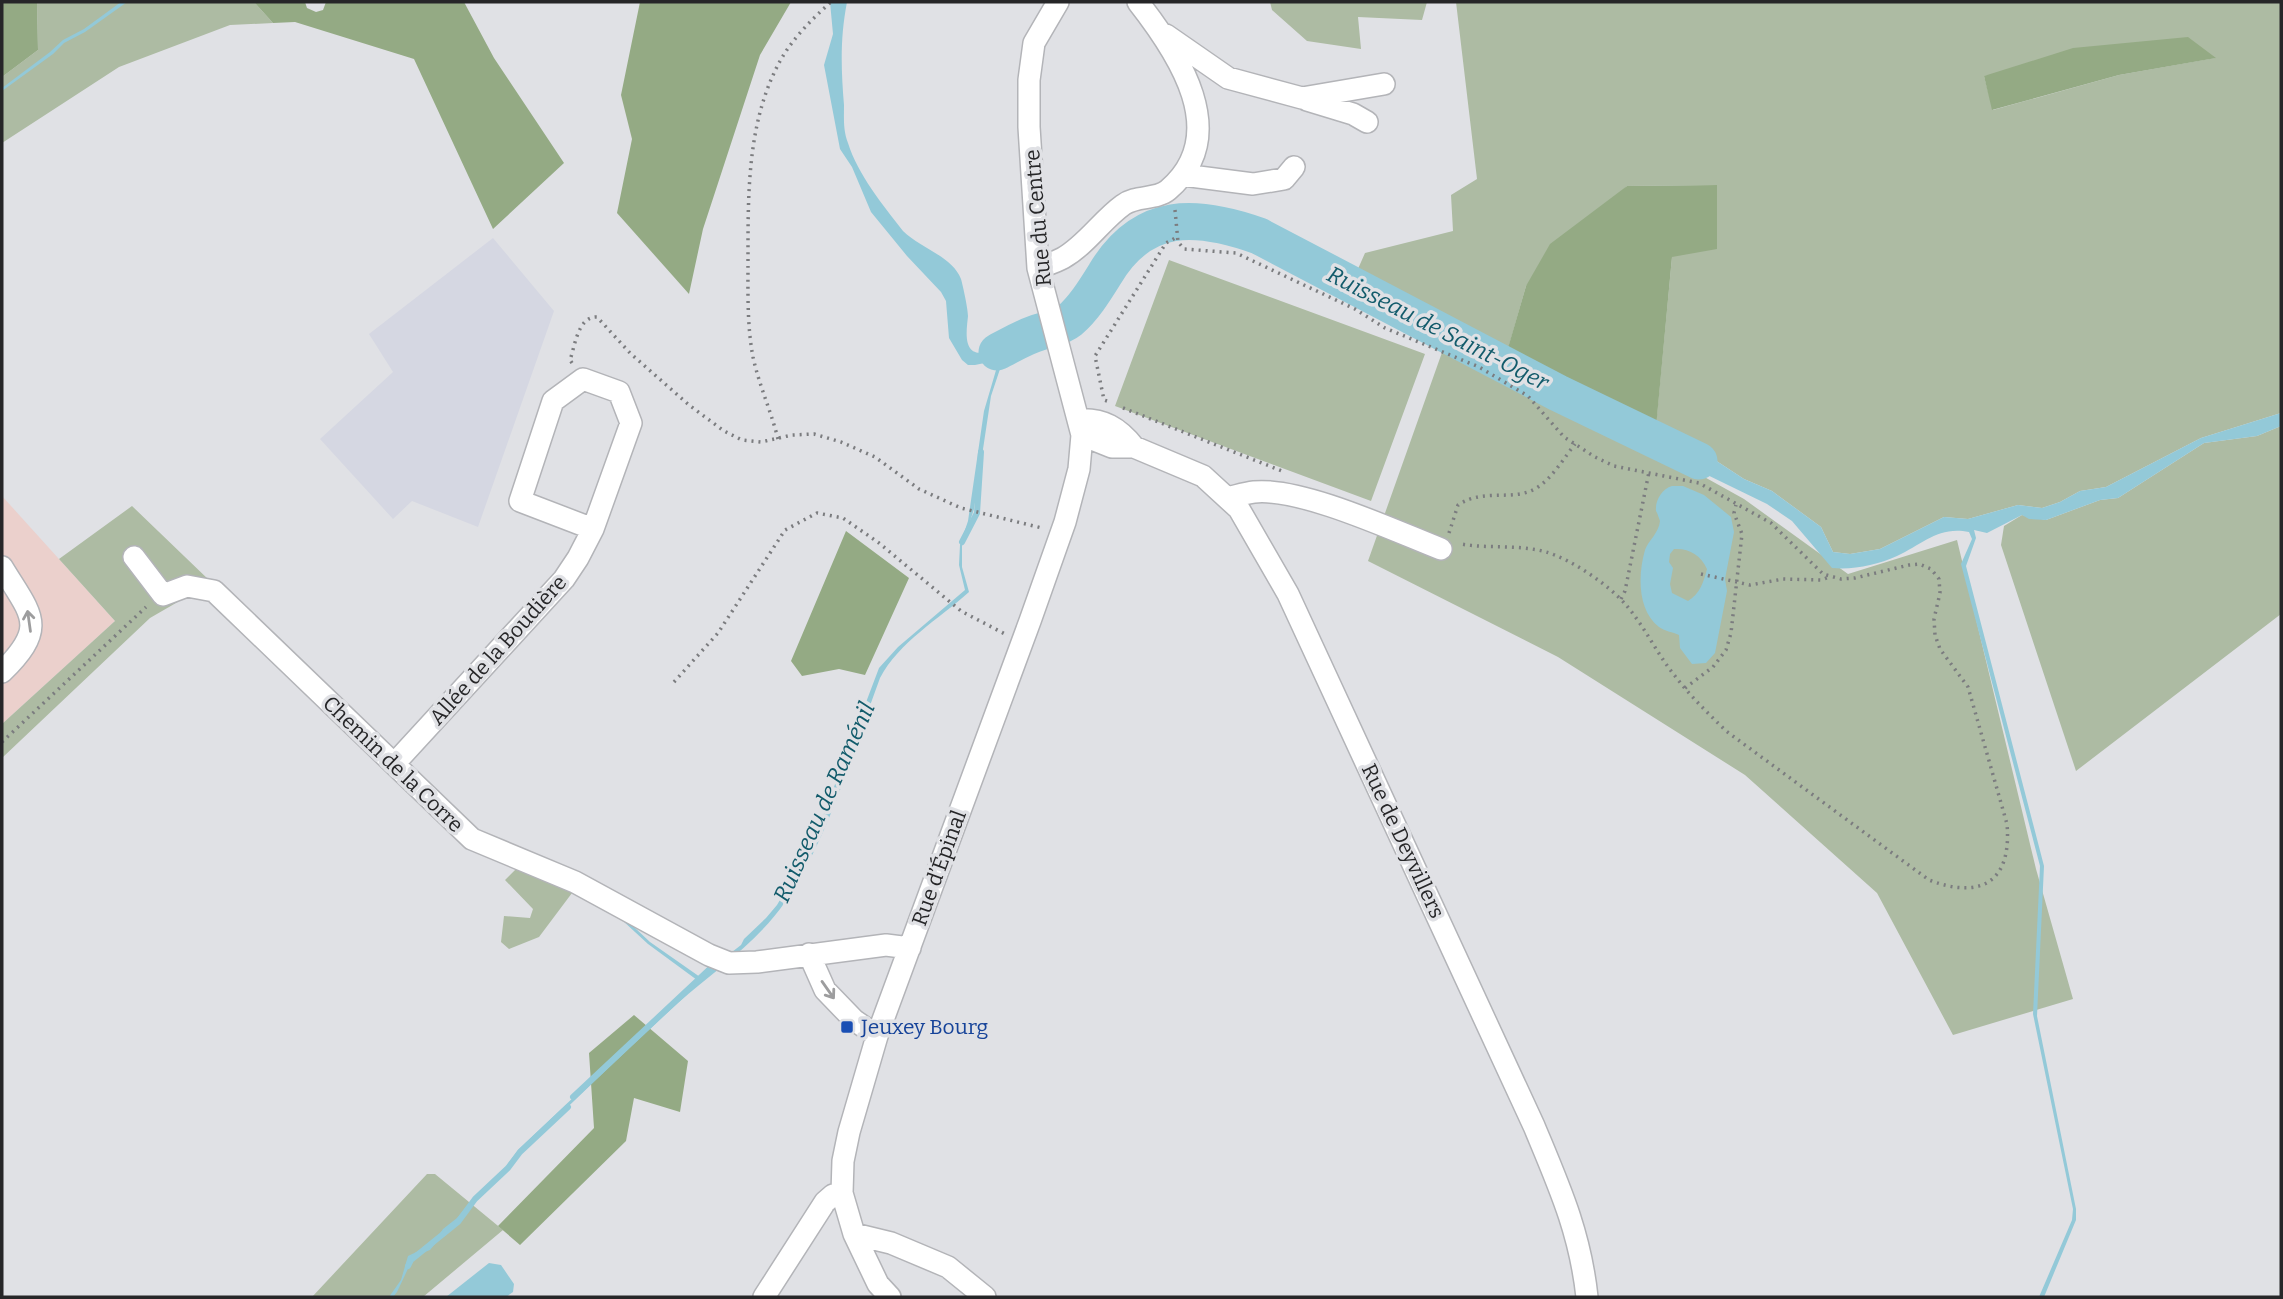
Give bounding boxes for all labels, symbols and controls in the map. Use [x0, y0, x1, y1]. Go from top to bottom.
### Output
street label: Rue du Centre [1019, 148, 1057, 288]
water label: Ruisseau de Saint-Oger [1323, 260, 1555, 397]
street label: Allée de la Boudière [424, 570, 572, 730]
one-way arrow [22, 610, 35, 633]
street label: Chemin de la Corre [317, 690, 469, 838]
water label: Ruisseau de Raménil [767, 697, 881, 907]
street label: Rue de Deyvillers [1356, 760, 1450, 922]
street label: Rue d’Épinal [906, 807, 972, 929]
one-way arrow [821, 980, 835, 999]
place label: Jeuxey Bourg [860, 1014, 989, 1040]
marker: Jeuxey Bourg [839, 1019, 855, 1035]

